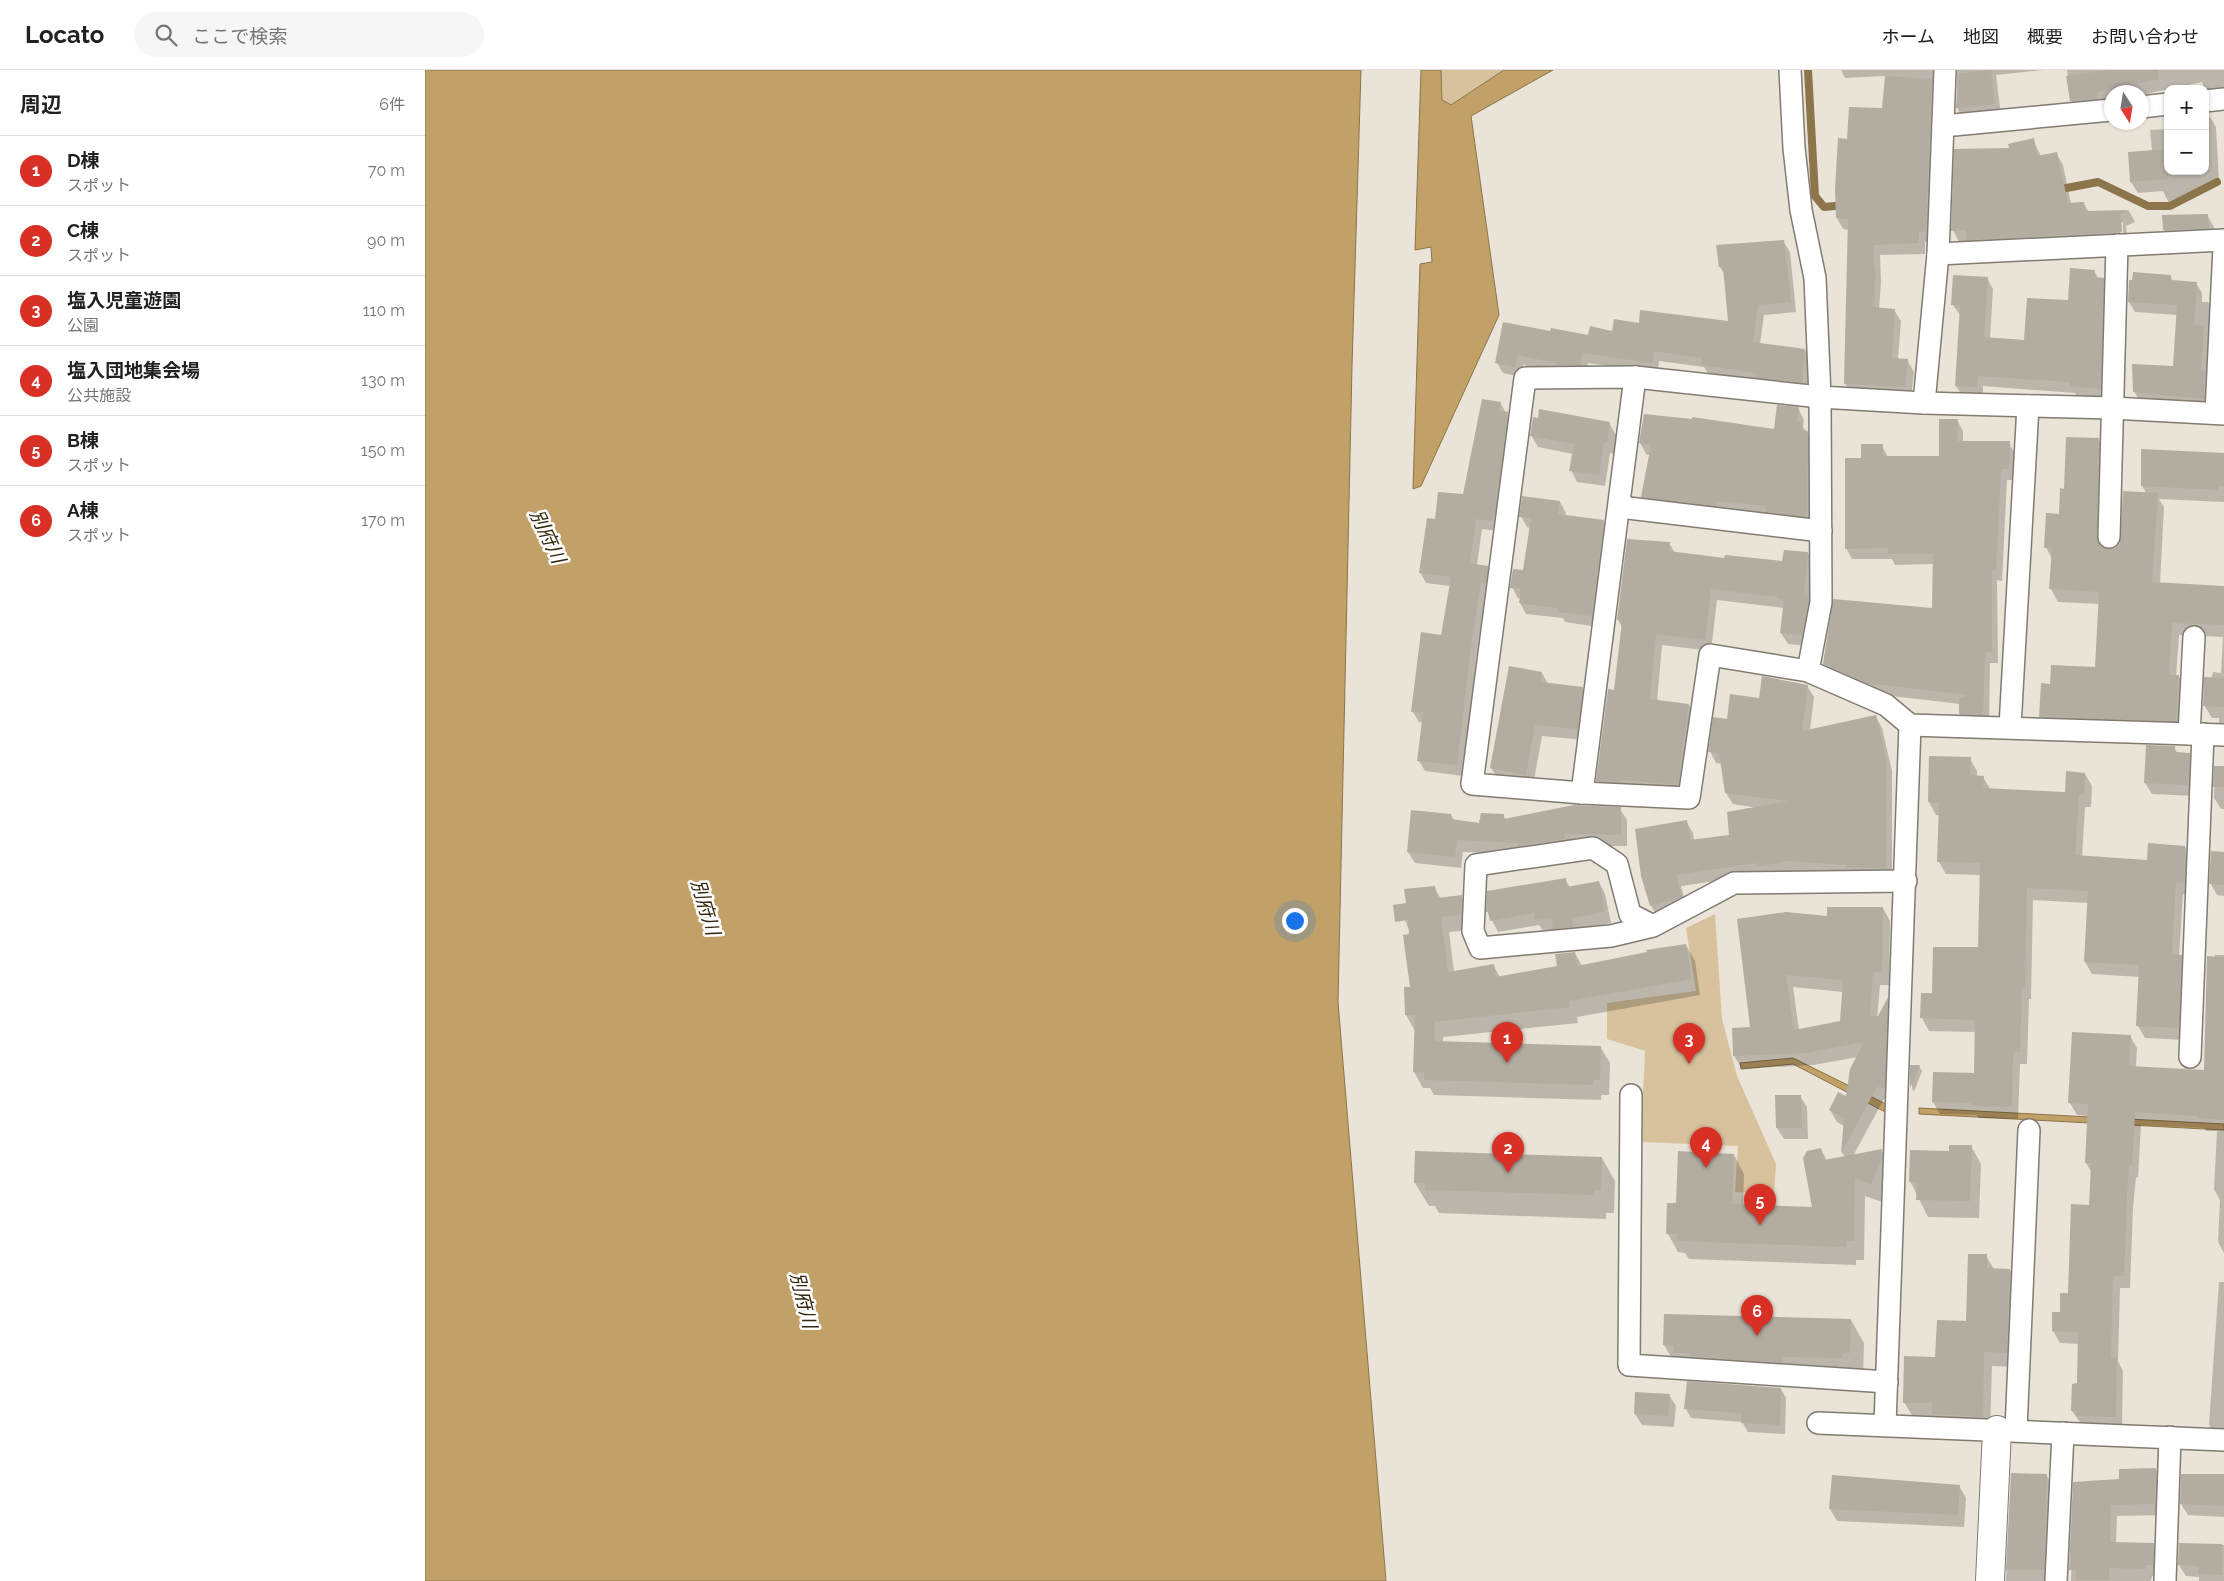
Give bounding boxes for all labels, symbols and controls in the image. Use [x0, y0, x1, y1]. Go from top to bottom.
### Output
search box [134, 12, 484, 57]
text: Locato [25, 20, 104, 49]
icon: search [152, 21, 180, 49]
text: ここで検索 [192, 25, 287, 47]
text: ホーム [1882, 26, 1935, 47]
text: 地図 [1963, 26, 1999, 47]
text: 概要 [2027, 26, 2063, 47]
text: お問い合わせ [2091, 26, 2199, 47]
north arrow [2104, 85, 2149, 130]
map controls [2164, 85, 2209, 175]
button: + [2164, 85, 2209, 130]
text: 周辺 [20, 92, 62, 117]
text: 6件 [379, 95, 405, 114]
button: − [2164, 130, 2209, 175]
text: D棟 [67, 149, 100, 171]
text: 1 [32, 161, 40, 180]
text: 70 m [368, 161, 405, 180]
text: スポット [67, 176, 131, 195]
text: C棟 [67, 219, 99, 241]
text: 2 [31, 231, 41, 250]
text: 90 m [367, 231, 405, 250]
text: スポット [67, 246, 131, 265]
text: 塩入児童遊園 [67, 289, 181, 311]
text: 3 [32, 301, 40, 320]
text: 110 m [363, 301, 405, 320]
text: 公園 [67, 316, 99, 335]
text: 塩入団地集会場 [67, 359, 200, 381]
text: 4 [31, 371, 41, 390]
text: 130 m [361, 371, 405, 390]
text: 公共施設 [67, 386, 131, 405]
text: B棟 [67, 429, 99, 451]
text: 5 [32, 441, 40, 460]
text: 150 m [361, 441, 405, 460]
text: スポット [67, 456, 131, 475]
text: A棟 [67, 499, 99, 521]
water label: 別府川 [526, 506, 571, 568]
text: 6 [31, 511, 41, 530]
text: 170 m [361, 511, 405, 530]
text: スポット [67, 526, 131, 545]
water label: 別府川 [687, 877, 725, 939]
your location [1282, 908, 1308, 934]
pin: 1 [1491, 1022, 1523, 1063]
pin: 3 [1673, 1023, 1705, 1064]
pin: 4 [1690, 1127, 1722, 1168]
pin: 2 [1492, 1132, 1524, 1173]
pin: 5 [1744, 1184, 1776, 1225]
water label: 別府川 [786, 1270, 822, 1332]
pin: 6 [1741, 1295, 1773, 1336]

